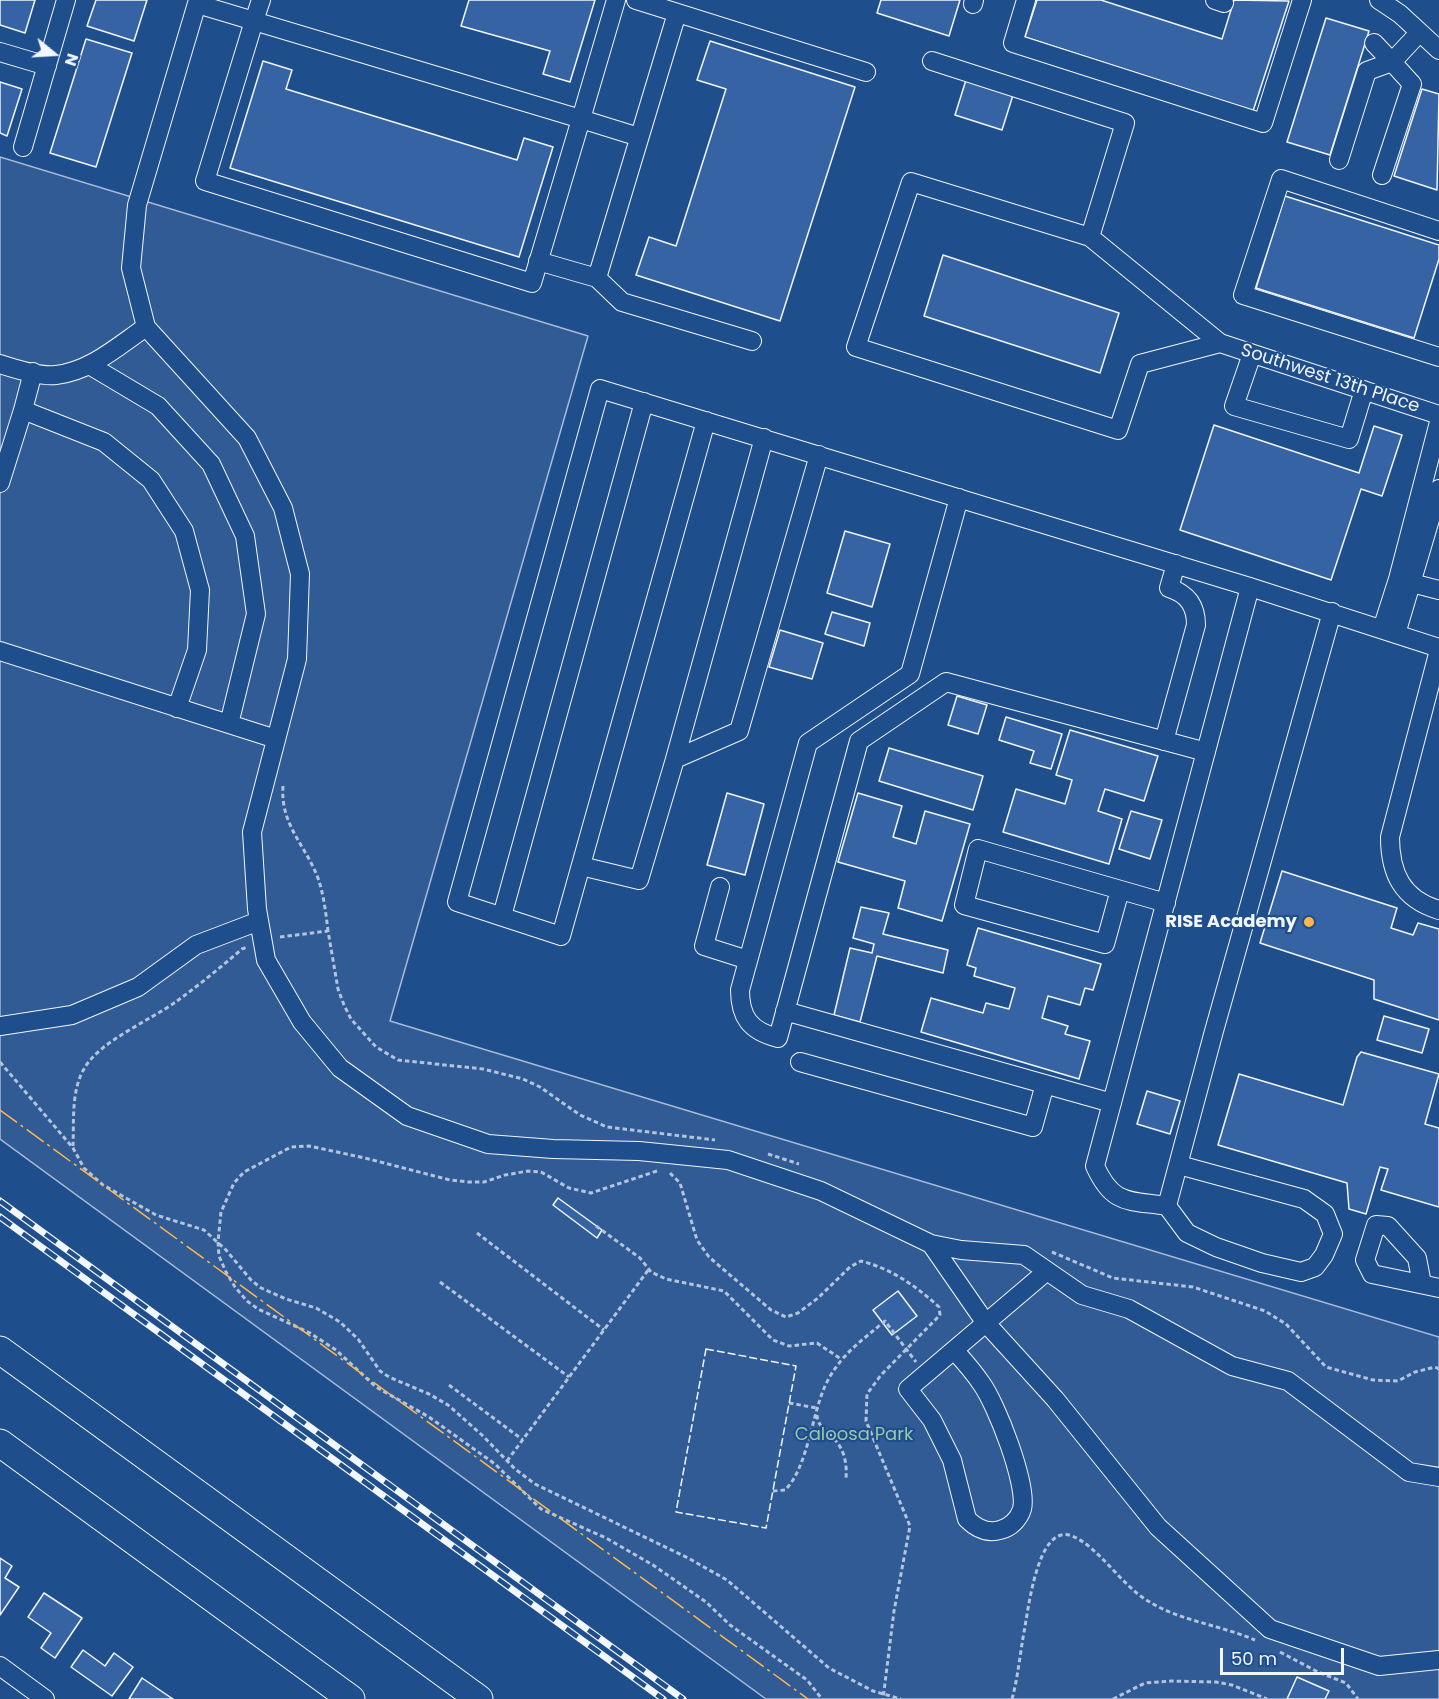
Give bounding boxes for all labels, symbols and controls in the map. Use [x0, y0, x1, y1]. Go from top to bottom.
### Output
north arrow [24, 24, 84, 84]
text: N [59, 50, 84, 69]
street label: Southwest 13th Place [1238, 340, 1422, 418]
place label: RISE Academy [1165, 911, 1297, 933]
marker: RISE Academy [1302, 915, 1316, 929]
park label: Caloosa Park [795, 1424, 913, 1446]
scale bar [1223, 1636, 1348, 1674]
text: 50 m [1231, 1646, 1277, 1671]

